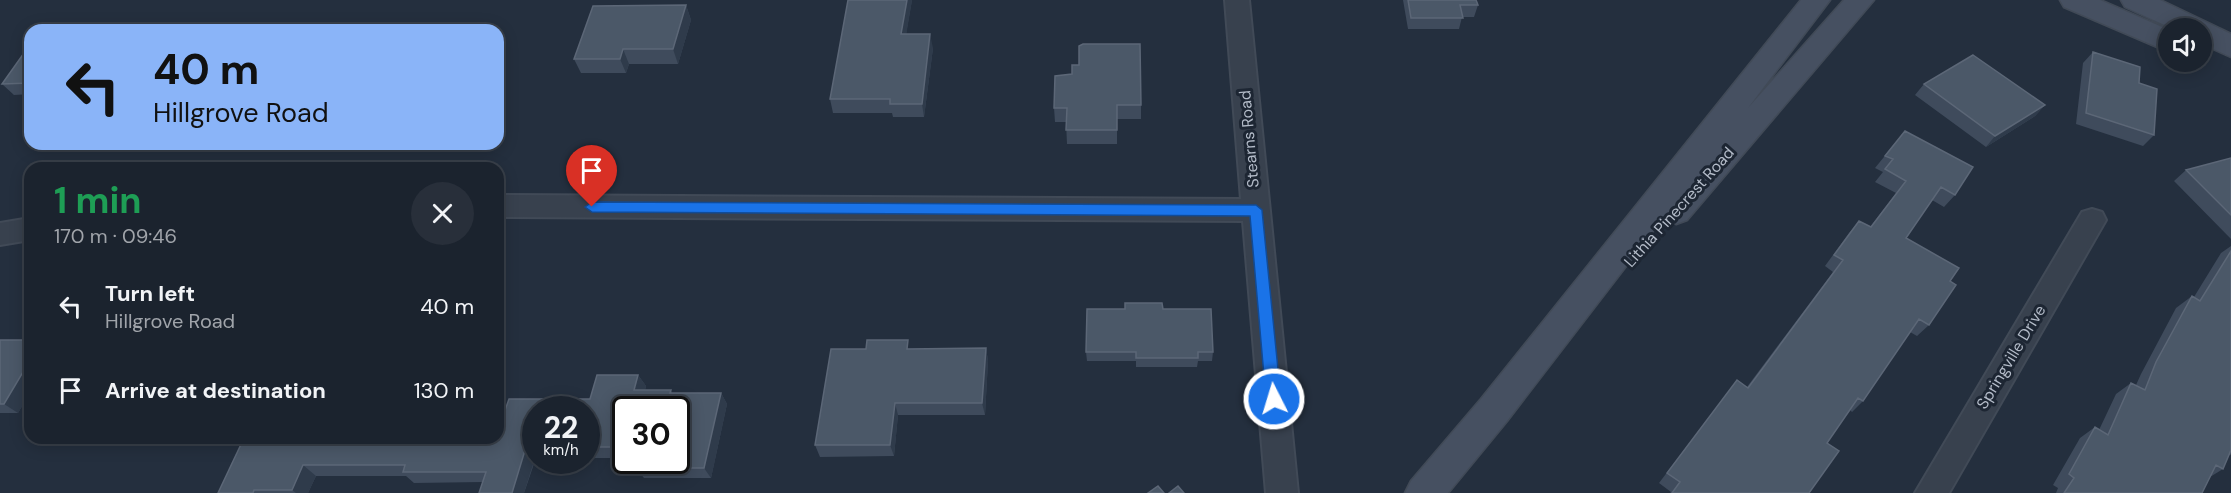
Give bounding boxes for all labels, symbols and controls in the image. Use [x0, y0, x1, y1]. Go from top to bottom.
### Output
map controls [2158, 18, 2212, 72]
button: sound [2158, 18, 2212, 72]
text: 40 m [153, 42, 259, 97]
icon: left [54, 48, 132, 126]
street label: Stearns Road [1234, 89, 1264, 189]
text: Hillgrove Road [153, 95, 329, 130]
street label: Lithia Pinecrest Road [1619, 142, 1739, 272]
pin [566, 145, 617, 207]
icon: arrive [575, 154, 608, 187]
text: 1 min [54, 177, 142, 224]
button: close [411, 182, 474, 245]
text: 170 m · 09:46 [54, 223, 177, 249]
text: Turn left [105, 279, 195, 308]
icon: left [54, 290, 87, 323]
text: 40 m [420, 292, 474, 321]
street label: Springville Drive [1972, 301, 2050, 413]
text: Hillgrove Road [105, 308, 235, 334]
position arrow [1242, 367, 1306, 431]
icon: arrive [54, 374, 87, 407]
text: Arrive at destination [105, 376, 326, 405]
text: 130 m [414, 376, 474, 405]
speed limit sign: 30 [612, 396, 690, 474]
text: 22 [544, 408, 578, 447]
text: km/h [543, 440, 579, 460]

